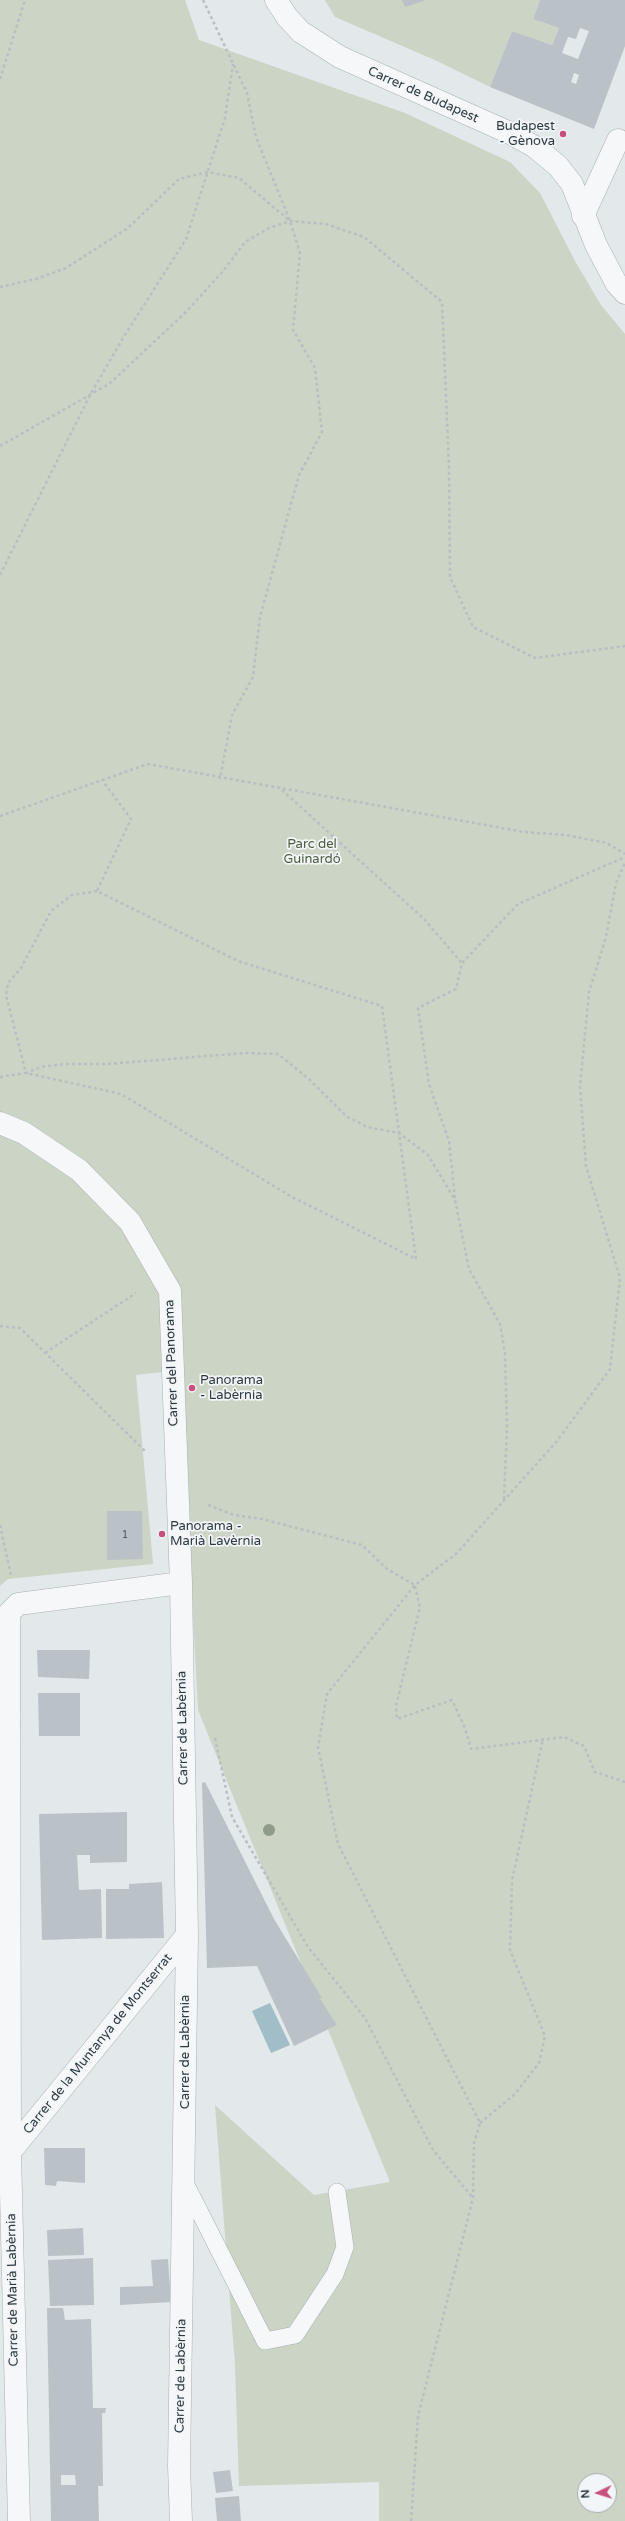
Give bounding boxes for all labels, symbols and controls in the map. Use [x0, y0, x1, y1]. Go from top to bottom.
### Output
street label: Carrer de Budapest [365, 64, 481, 126]
place label: Budapest - Gènova [496, 119, 555, 150]
marker: Budapest - Gènova [558, 129, 568, 139]
park label: Parc del Guinardó [283, 837, 341, 868]
street label: Carrer del Panorama [162, 1299, 182, 1427]
place label: Panorama - Labèrnia [200, 1373, 263, 1404]
marker: Panorama - Labèrnia [187, 1383, 197, 1393]
place label: Panorama - Marià Lavèrnia [170, 1519, 261, 1550]
house number: 1 [122, 1528, 128, 1542]
marker: Panorama - Marià Lavèrnia [157, 1529, 167, 1539]
street label: Carrer de Labèrnia [174, 1671, 192, 1785]
street label: Carrer de la Muntanya de Montserrat [20, 1950, 176, 2138]
street label: Carrer de Labèrnia [178, 1995, 194, 2109]
street label: Carrer de Marià Labèrnia [4, 2213, 22, 2367]
street label: Carrer de Labèrnia [172, 2319, 190, 2433]
north arrow [577, 2473, 617, 2513]
text: N [579, 2489, 592, 2499]

